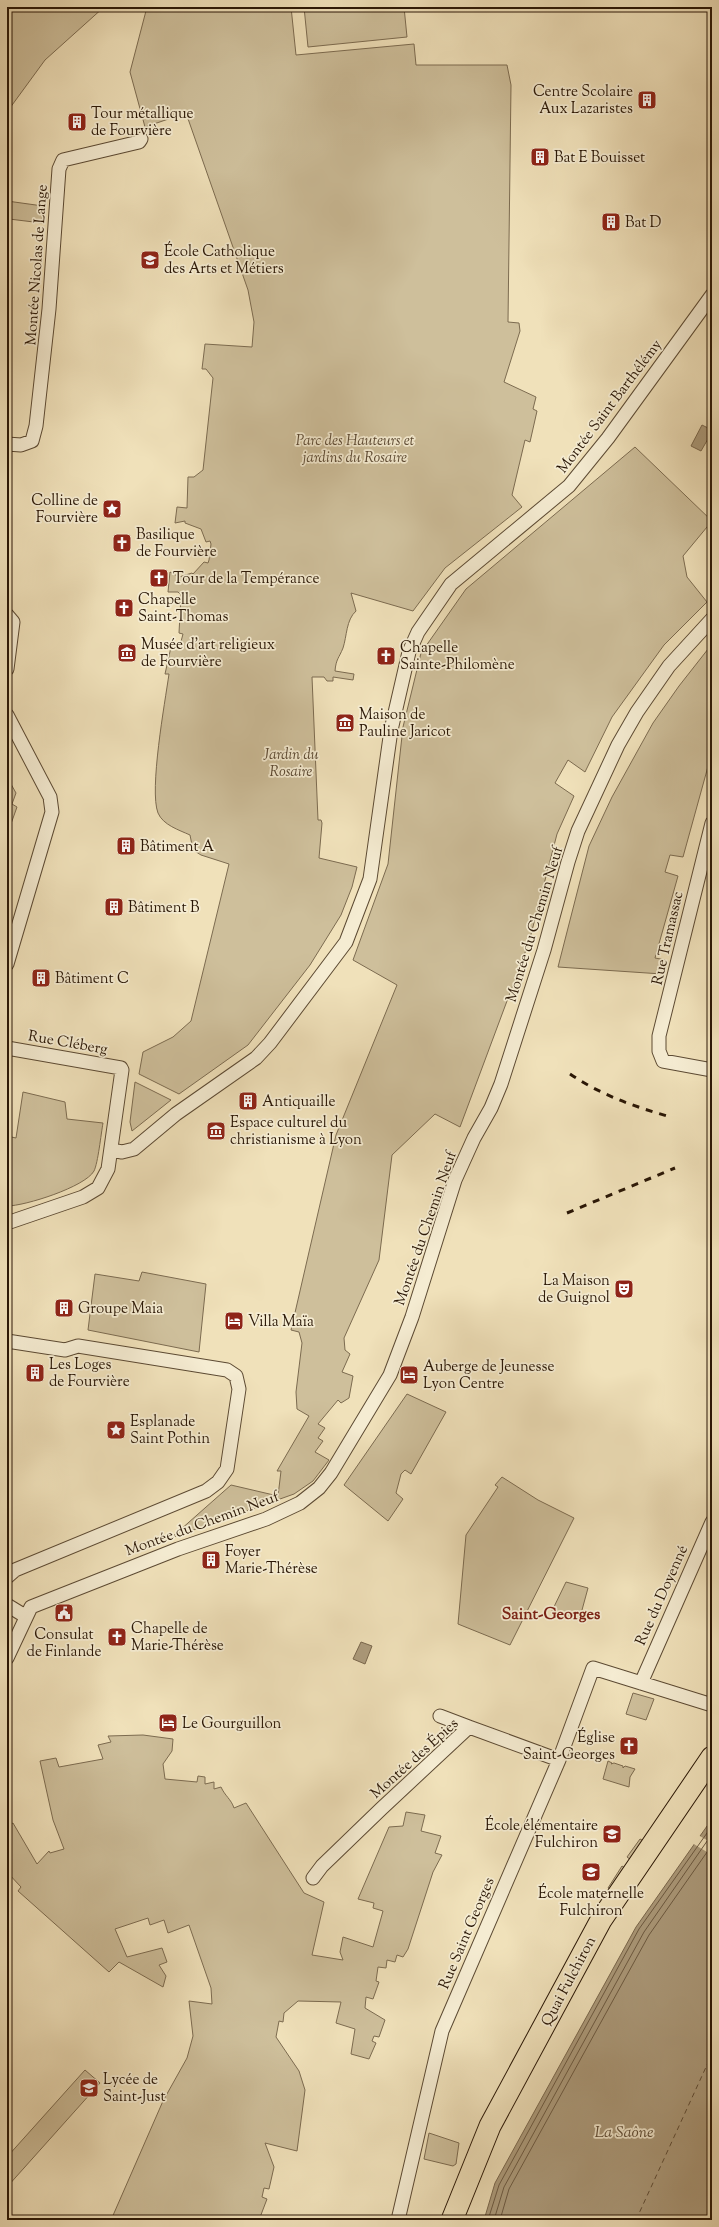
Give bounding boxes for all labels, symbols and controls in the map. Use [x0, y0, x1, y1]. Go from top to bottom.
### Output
place label: Centre Scolaire Aux Lazaristes [533, 82, 633, 120]
building icon: Centre Scolaire Aux Lazaristes [636, 89, 658, 111]
place label: Tour métallique de Fourvière [91, 104, 194, 142]
building icon: Tour métallique de Fourvière [66, 111, 88, 133]
building icon: Bat E Bouisset [529, 146, 551, 168]
place label: Bat E Bouisset [554, 148, 645, 169]
street label: Montée Nicolas de Lange [21, 184, 54, 346]
building icon: Bat D [600, 211, 622, 233]
place label: Bat D [625, 213, 662, 234]
place label: École Catholique des Arts et Métiers [164, 241, 284, 280]
school or university icon: École Catholique des Arts et Métiers [139, 249, 161, 271]
street label: Montée Saint Barthélémy [553, 335, 668, 478]
park label: Parc des Hauteurs et jardins du Rosaire [296, 431, 415, 469]
place label: Colline de Fourvière [31, 491, 98, 529]
place icon: Colline de Fourvière [101, 498, 123, 520]
place label: Basilique de Fourvière [136, 525, 217, 563]
church icon: Basilique de Fourvière [111, 532, 133, 554]
church icon: Tour de la Tempérance [148, 567, 170, 589]
place label: Tour de la Tempérance [173, 569, 320, 590]
place label: Chapelle Saint-Thomas [138, 590, 228, 628]
church icon: Chapelle Saint-Thomas [113, 597, 135, 619]
place label: Musée d'art religieux de Fourvière [141, 635, 275, 673]
place label: Chapelle Sainte-Philomène [400, 638, 515, 676]
museum icon: Musée d'art religieux de Fourvière [116, 642, 138, 664]
church icon: Chapelle Sainte-Philomène [375, 645, 397, 667]
place label: Maison de Pauline Jaricot [359, 705, 451, 743]
museum icon: Maison de Pauline Jaricot [334, 712, 356, 734]
park label: Jardin du Rosaire [262, 745, 319, 783]
building icon: Bâtiment A [115, 835, 137, 857]
place label: Bâtiment A [140, 837, 214, 858]
street label: Montée du Chemin Neuf [502, 843, 569, 1005]
street label: Rue Tramassac [647, 889, 689, 987]
building icon: Bâtiment B [103, 896, 125, 918]
place label: Bâtiment B [128, 898, 200, 919]
building icon: Bâtiment C [30, 967, 52, 989]
place label: Bâtiment C [55, 969, 129, 990]
street label: Rue Cléberg [26, 1026, 109, 1061]
building icon: Antiquaille [237, 1090, 259, 1112]
place label: Antiquaille [262, 1092, 335, 1113]
place label: Espace culturel du christianisme à Lyon [230, 1113, 362, 1151]
museum icon: Espace culturel du christianisme à Lyon [205, 1120, 227, 1142]
street label: Montée du Chemin Neuf [390, 1148, 463, 1308]
place label: La Maison de Guignol [538, 1271, 610, 1309]
theatre icon: La Maison de Guignol [613, 1278, 635, 1300]
building icon: Groupe Maia [53, 1297, 75, 1319]
place label: Groupe Maia [78, 1299, 163, 1320]
hotel icon: Villa Maïa [223, 1310, 245, 1332]
place label: Villa Maïa [248, 1312, 314, 1333]
place label: Les Loges de Fourvière [49, 1355, 130, 1393]
place label: Auberge de Jeunesse Lyon Centre [423, 1357, 554, 1395]
building icon: Les Loges de Fourvière [24, 1362, 46, 1384]
hotel icon: Auberge de Jeunesse Lyon Centre [398, 1364, 420, 1386]
place label: Esplanade Saint Pothin [130, 1412, 210, 1450]
place icon: Esplanade Saint Pothin [105, 1419, 127, 1441]
street label: Montée du Chemin Neuf [123, 1487, 283, 1562]
place label: Foyer Marie-Thérèse [225, 1542, 318, 1580]
street label: Rue du Doyenné [631, 1542, 694, 1649]
building icon: Foyer Marie-Thérèse [200, 1549, 222, 1571]
public building icon: Consulat de Finlande [53, 1602, 75, 1624]
district label: Saint-Georges [502, 1604, 600, 1627]
place label: Chapelle de Marie-Thérèse [131, 1619, 224, 1657]
place label: Consulat de Finlande [27, 1625, 101, 1663]
church icon: Chapelle de Marie-Thérèse [106, 1626, 128, 1648]
hotel icon: Le Gourguillon [157, 1712, 179, 1734]
street label: Montée des Épies [366, 1713, 464, 1804]
place label: Le Gourguillon [182, 1714, 282, 1735]
place label: Église Saint-Georges [523, 1727, 615, 1766]
church icon: Église Saint-Georges [618, 1735, 640, 1757]
place label: École élémentaire Fulchiron [485, 1815, 598, 1854]
school or university icon: École élémentaire Fulchiron [601, 1823, 623, 1845]
school or university icon: École maternelle Fulchiron [580, 1861, 602, 1883]
street label: Rue Saint Georges [434, 1874, 500, 1993]
place label: École maternelle Fulchiron [538, 1883, 644, 1922]
street label: Quai Fulchiron [537, 1933, 602, 2030]
place label: Lycée de Saint-Just [103, 2070, 166, 2108]
school or university icon: Lycée de Saint-Just [78, 2077, 100, 2099]
water label: La Saône [595, 2122, 653, 2145]

